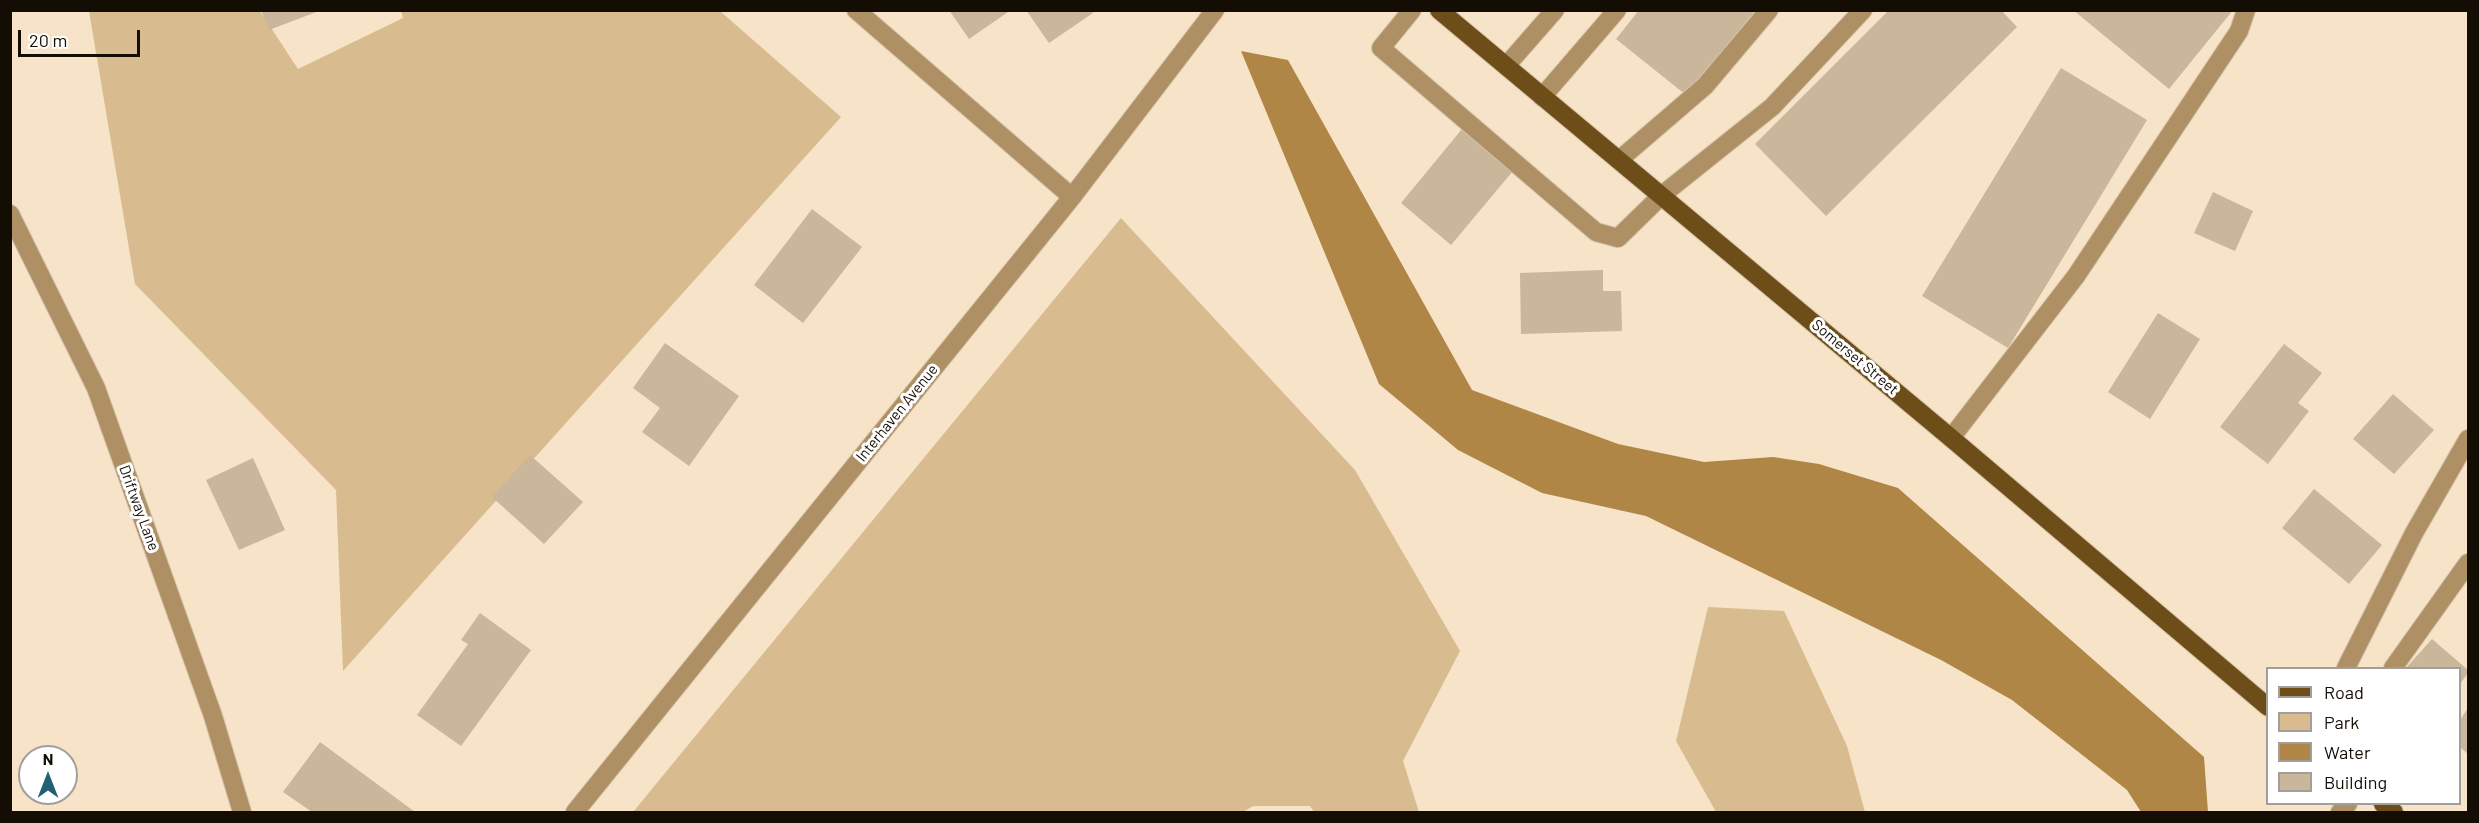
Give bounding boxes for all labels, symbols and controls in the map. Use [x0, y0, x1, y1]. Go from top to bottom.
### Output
scale bar [21, 18, 142, 56]
text: 20 m [29, 29, 67, 51]
street label: Somerset Street [1808, 316, 1902, 398]
street label: Interhaven Avenue [852, 361, 942, 465]
street label: Driftway Lane [115, 463, 163, 553]
legend [2266, 667, 2461, 805]
text: Road [2324, 681, 2364, 703]
text: Park [2324, 711, 2359, 733]
text: Water [2324, 741, 2371, 763]
north arrow [18, 745, 78, 805]
text: N [43, 749, 53, 768]
text: Building [2324, 771, 2387, 793]

